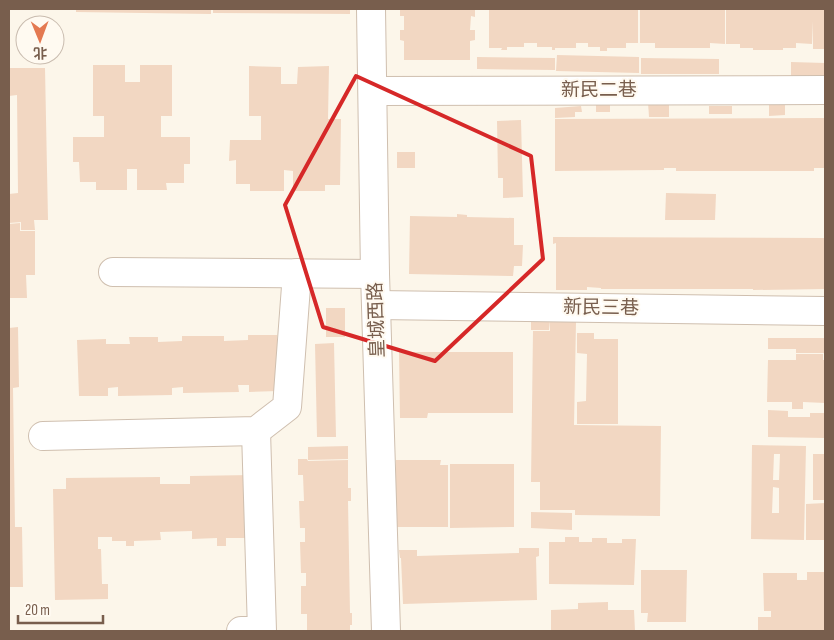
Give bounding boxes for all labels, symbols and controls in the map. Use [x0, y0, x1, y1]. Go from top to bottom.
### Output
north arrow [15, 15, 65, 65]
text: 北 [33, 44, 47, 61]
street label: 新民二巷 [561, 79, 637, 102]
street label: 皇城西路 [364, 282, 390, 358]
street label: 新民三巷 [563, 296, 639, 320]
scale bar [18, 592, 102, 624]
text: 20 m [25, 601, 50, 620]

